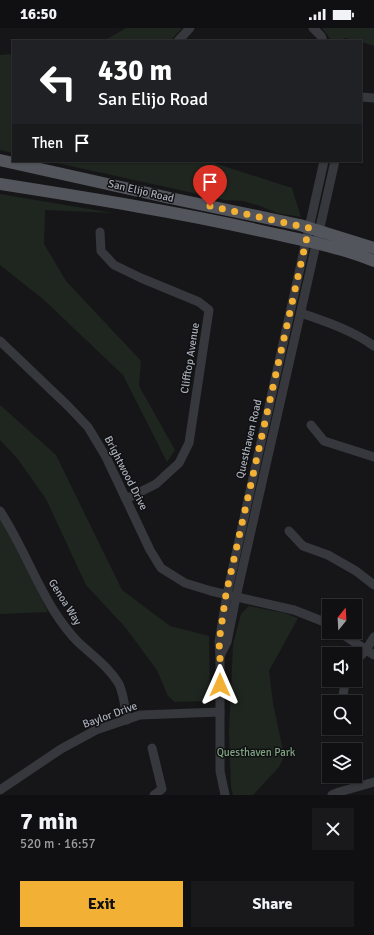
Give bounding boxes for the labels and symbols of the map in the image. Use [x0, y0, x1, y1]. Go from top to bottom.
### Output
pin [193, 165, 227, 206]
street label: San Elijo Road [107, 177, 175, 205]
street label: Clifftop Avenue [178, 322, 202, 394]
street label: Questhaven Road [234, 398, 264, 480]
street label: Brightwood Drive [102, 434, 150, 512]
street label: Genoa Way [46, 577, 85, 628]
north arrow [322, 599, 362, 639]
position arrow [199, 664, 241, 706]
street label: Baylor Drive [81, 699, 139, 731]
park label: Questhaven Park [217, 746, 296, 759]

